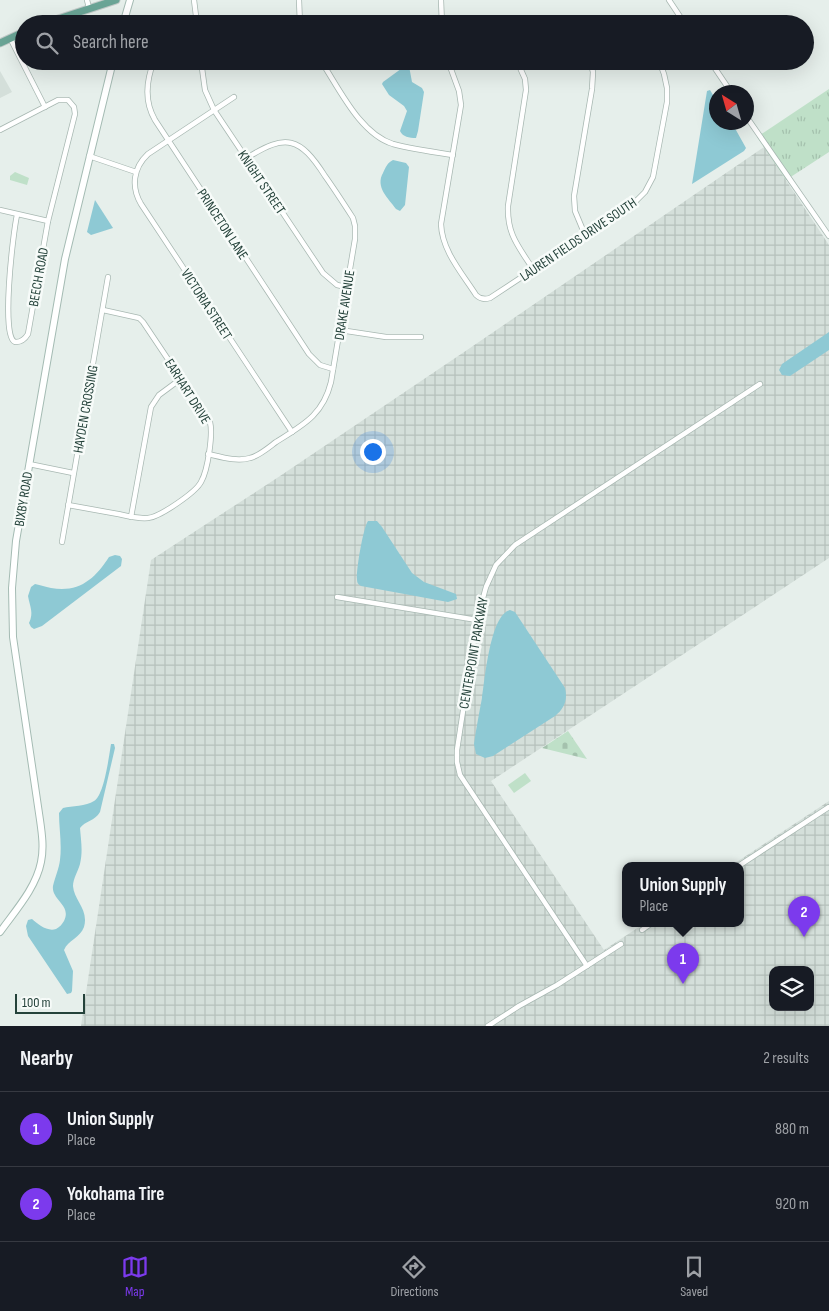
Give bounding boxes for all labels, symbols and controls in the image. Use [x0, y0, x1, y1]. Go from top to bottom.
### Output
search box [15, 15, 814, 70]
icon: search [33, 29, 61, 57]
text: Search here [73, 31, 149, 54]
north arrow [709, 85, 754, 130]
street label: KNIGHT STREET [234, 147, 289, 218]
street label: PRINCETON LANE [193, 186, 252, 263]
street label: LAUREN FIELDS DRIVE SOUTH [517, 194, 640, 285]
street label: BEECH ROAD [25, 246, 52, 308]
street label: VICTORIA STREET [177, 266, 236, 343]
street label: DRAKE AVENUE [331, 268, 358, 341]
street label: EARHART DRIVE [161, 356, 214, 427]
street label: HAYDEN CROSSING [69, 364, 102, 454]
your location [360, 439, 386, 465]
street label: BIXBY ROAD [11, 470, 36, 528]
street label: CENTERPOINT PARKWAY [455, 596, 492, 710]
popup [622, 862, 744, 927]
text: Union Supply [640, 874, 727, 897]
pin: 2 [788, 896, 820, 937]
text: Place [640, 897, 668, 916]
pin: 1 [667, 943, 699, 984]
map controls [769, 966, 814, 1011]
button: layers [769, 966, 814, 1011]
scale bar [15, 991, 85, 1014]
text: 100 m [22, 994, 51, 1011]
text: Nearby [20, 1046, 73, 1071]
text: 2 results [763, 1049, 809, 1068]
text: Union Supply [67, 1108, 154, 1131]
text: 1 [33, 1120, 39, 1139]
text: 880 m [775, 1120, 809, 1139]
text: Place [67, 1131, 96, 1150]
text: Yokohama Tire [67, 1183, 164, 1206]
text: 2 [32, 1195, 40, 1214]
text: 920 m [775, 1195, 809, 1214]
text: Place [67, 1206, 96, 1225]
tab: Map [121, 1253, 149, 1300]
tab: Directions [390, 1253, 439, 1300]
tab: Saved [680, 1253, 708, 1300]

